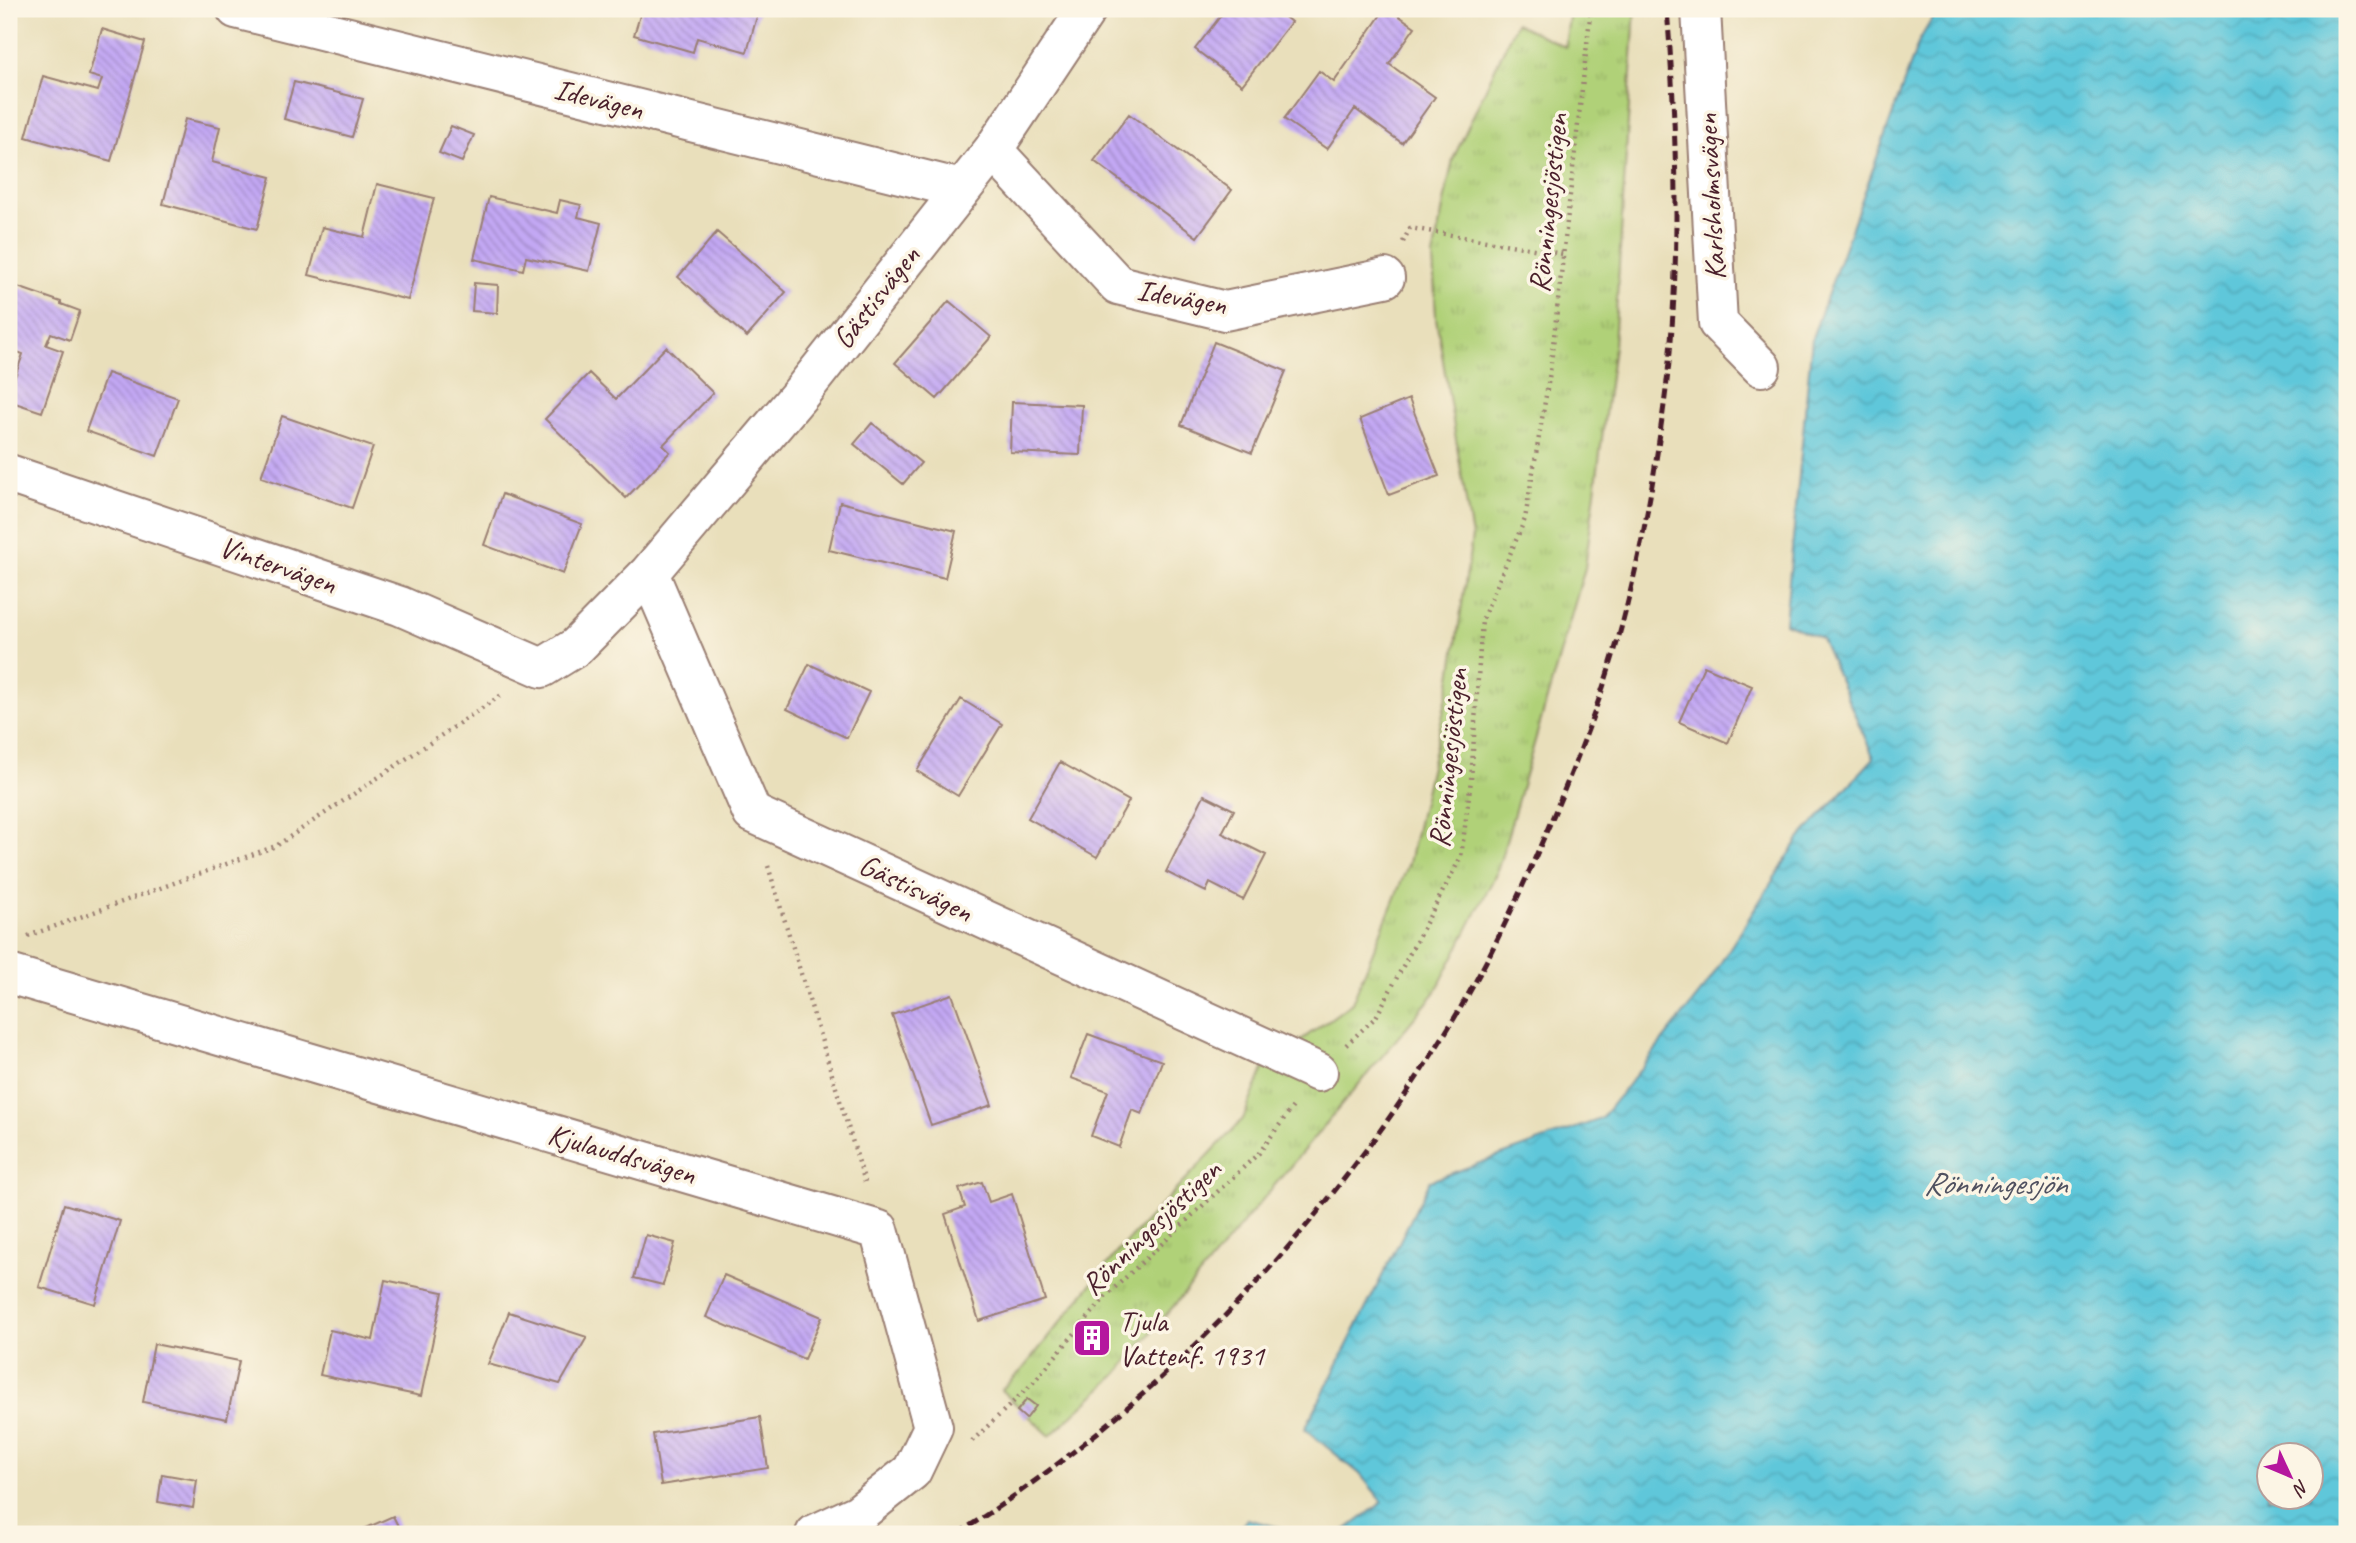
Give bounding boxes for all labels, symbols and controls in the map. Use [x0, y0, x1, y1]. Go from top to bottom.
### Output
street label: Idevägen [551, 70, 648, 128]
street label: Rönningesjöstigen [1520, 110, 1576, 294]
street label: Karlsholmsvägen [1688, 112, 1734, 281]
street label: Gästisvägen [824, 237, 928, 356]
street label: Idevägen [1134, 270, 1230, 324]
street label: Vintervägen [214, 527, 342, 603]
street label: Rönningesjöstigen [1420, 665, 1476, 849]
street label: Gästisvägen [853, 845, 979, 931]
street label: Kjulauddsvägen [544, 1115, 701, 1193]
street label: Rönningesjöstigen [1073, 1150, 1230, 1303]
water label: Rönningesjön [1924, 1163, 2069, 1204]
place label: Tjula Vattenf. 1931 [1119, 1302, 1266, 1374]
building icon: Tjula Vattenf. 1931 [1071, 1317, 1113, 1359]
north arrow [2254, 1442, 2324, 1512]
text: N [2287, 1475, 2314, 1502]

